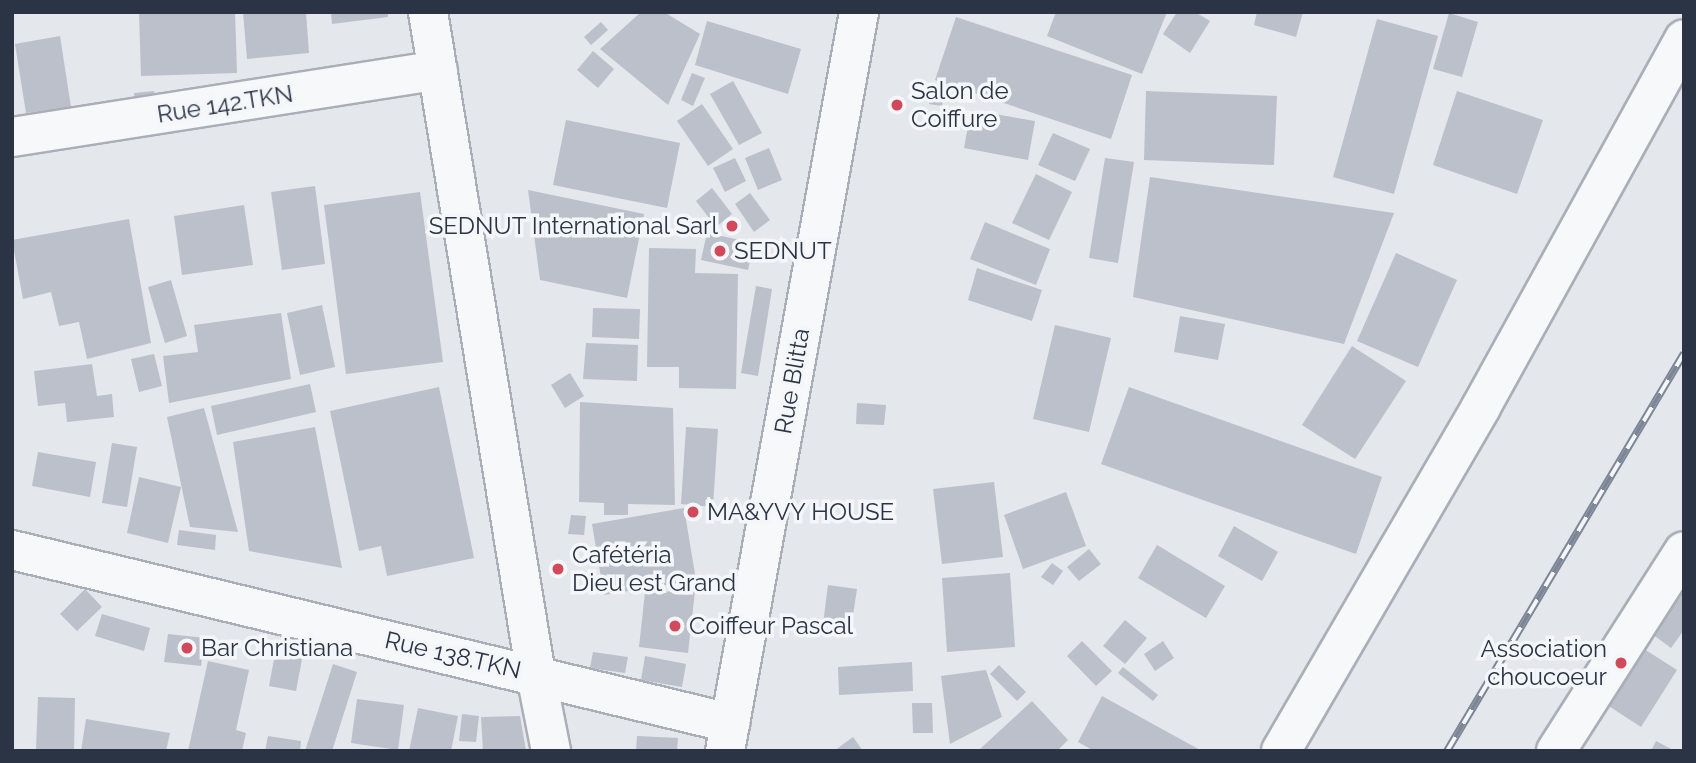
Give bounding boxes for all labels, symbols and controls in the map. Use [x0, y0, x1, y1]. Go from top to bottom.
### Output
place label: Salon de Coiffure [911, 77, 1009, 133]
street label: Rue 142.TKN [155, 79, 295, 129]
marker: Salon de Coiffure [889, 97, 905, 113]
place label: SEDNUT International Sarl [427, 212, 718, 240]
marker: SEDNUT International Sarl [724, 218, 740, 234]
place label: SEDNUT [734, 237, 832, 265]
marker: SEDNUT [712, 243, 728, 259]
street label: Rue Blitta [769, 326, 815, 436]
place label: MA&YVY HOUSE [707, 498, 895, 526]
marker: MA&YVY HOUSE [685, 504, 701, 520]
place label: Cafétéria Dieu est Grand [572, 541, 736, 597]
marker: Cafétéria Dieu est Grand [550, 561, 566, 577]
place label: Coiffeur Pascal [689, 612, 854, 640]
marker: Coiffeur Pascal [667, 618, 683, 634]
street label: Rue 138.TKN [382, 625, 524, 685]
place label: Bar Christiana [201, 634, 354, 662]
place label: Association choucoeur [1481, 635, 1607, 691]
marker: Bar Christiana [179, 640, 195, 656]
marker: Association choucoeur [1613, 655, 1629, 671]

